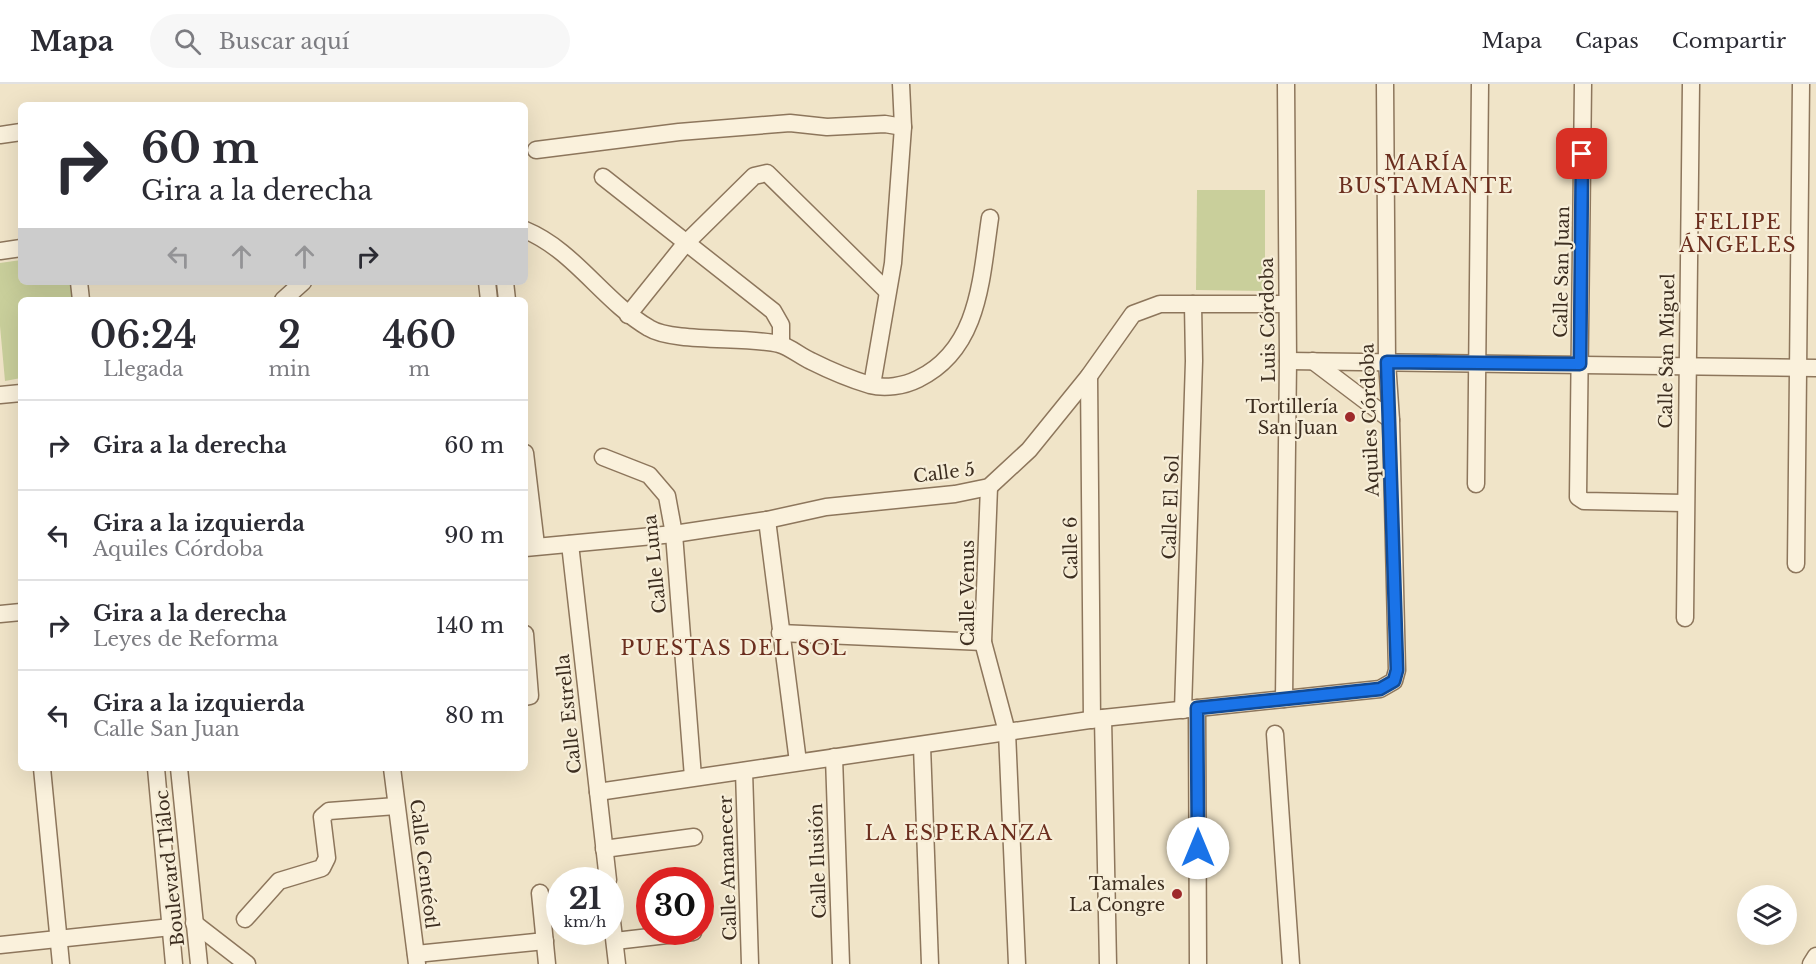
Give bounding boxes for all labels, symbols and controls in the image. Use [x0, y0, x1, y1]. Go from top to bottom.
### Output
search box [150, 14, 570, 68]
text: Mapa [30, 24, 114, 59]
icon: search [171, 25, 204, 58]
text: Buscar aquí [219, 28, 349, 55]
text: Mapa [1482, 28, 1542, 54]
text: Capas [1575, 28, 1639, 54]
text: Compartir [1672, 28, 1786, 54]
text: 60 m [141, 122, 259, 174]
icon: right [42, 126, 120, 204]
pin [1556, 128, 1607, 179]
icon: arrive [1565, 137, 1598, 170]
district label: MARÍA BUSTAMANTE [1338, 150, 1514, 198]
text: Gira a la derecha [141, 174, 372, 207]
street label: Calle San Juan [1550, 206, 1574, 338]
district label: FELIPE ÁNGELES [1678, 210, 1797, 257]
icon: left [162, 240, 195, 273]
icon: ahead [225, 240, 258, 273]
icon: ahead [288, 240, 321, 273]
icon: right [351, 240, 384, 273]
street label: Luis Córdoba [1256, 257, 1280, 383]
street label: Calle San Miguel [1655, 273, 1679, 429]
text: 06:24 [90, 313, 197, 358]
text: 2 [278, 313, 301, 358]
text: 460 [382, 313, 456, 358]
street label: Aquiles Córdoba [1356, 343, 1384, 498]
text: Llegada [103, 357, 183, 381]
text: min [269, 357, 311, 381]
text: m [409, 357, 430, 381]
place label: Tortillería San Juan [1246, 396, 1338, 439]
marker: Tortillería San Juan [1343, 410, 1357, 424]
icon: right [42, 429, 75, 462]
text: Gira a la derecha [93, 432, 287, 459]
text: 60 m [444, 432, 504, 459]
street label: Calle El Sol [1158, 454, 1184, 560]
street label: Calle 5 [912, 458, 976, 488]
text: Gira a la izquierda [93, 510, 305, 537]
street label: Calle Luna [639, 514, 671, 614]
street label: Calle 6 [1059, 516, 1083, 580]
icon: left [42, 519, 75, 552]
text: 90 m [444, 522, 504, 549]
text: Aquiles Córdoba [93, 537, 263, 561]
street label: Calle Venus [957, 540, 979, 646]
text: Gira a la derecha [93, 600, 287, 627]
icon: right [42, 609, 75, 642]
text: 140 m [436, 612, 504, 639]
text: Leyes de Reforma [93, 627, 278, 651]
district label: PUESTAS DEL SOL [620, 636, 848, 660]
street label: Calle Estrella [552, 653, 586, 775]
text: Gira a la izquierda [93, 690, 305, 717]
icon: left [42, 699, 75, 732]
text: 80 m [445, 702, 504, 729]
text: Calle San Juan [93, 717, 240, 741]
street label: Boulevard Tláloc [151, 788, 189, 947]
street label: Calle Amanecer [714, 795, 742, 941]
street label: Calle Centéotl [405, 798, 443, 930]
street label: Calle Ilusión [805, 803, 831, 919]
position arrow [1166, 816, 1230, 880]
district label: LA ESPERANZA [865, 821, 1053, 845]
speed limit sign: 30 [636, 867, 714, 945]
place label: Tamales La Congre [1069, 873, 1165, 916]
text: 21 [569, 880, 601, 917]
map controls [1737, 885, 1797, 945]
button: layers [1737, 885, 1797, 945]
marker: Tamales La Congre [1170, 887, 1184, 901]
text: km/h [564, 912, 606, 931]

